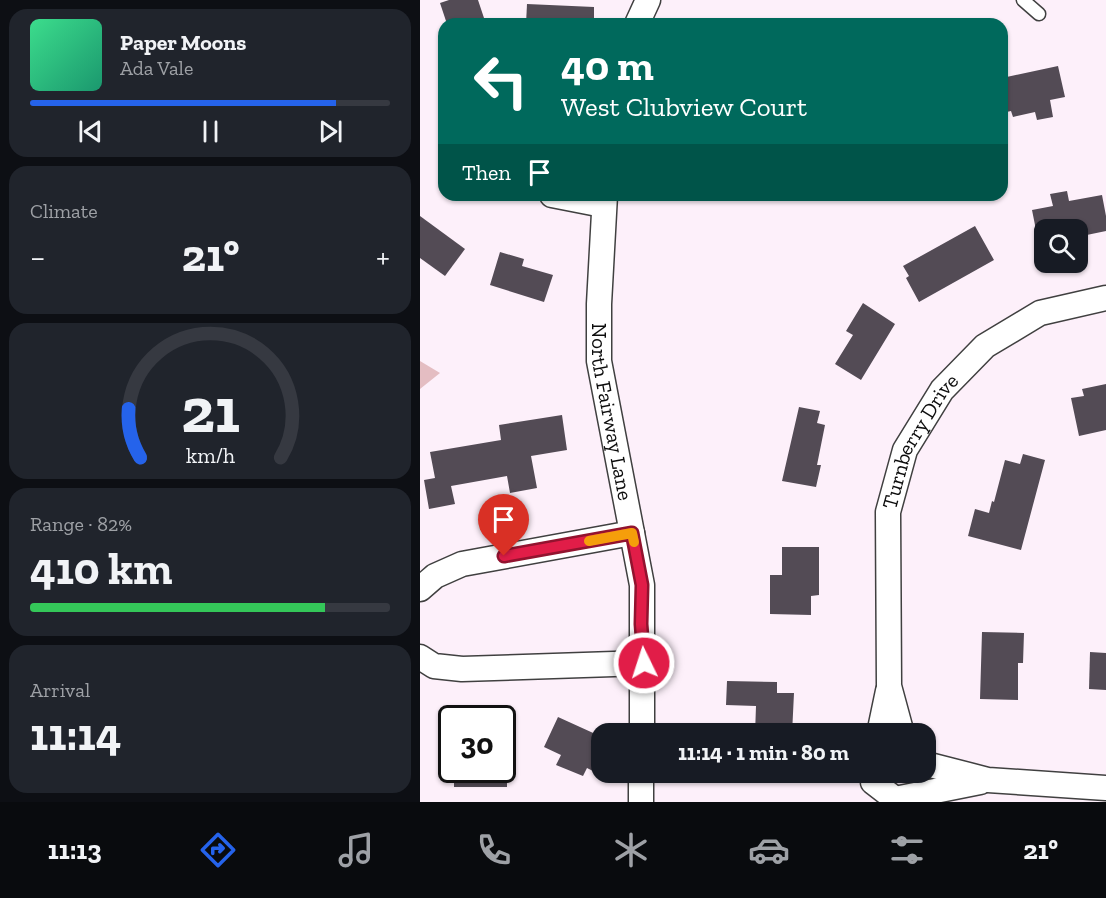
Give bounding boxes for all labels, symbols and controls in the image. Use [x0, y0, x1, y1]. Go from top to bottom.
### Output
text: Paper Moons [120, 29, 246, 56]
text: 40 m [561, 40, 654, 91]
icon: left [462, 42, 540, 120]
text: Ada Vale [120, 56, 193, 80]
text: West Clubview Court [561, 91, 807, 123]
icon: previous [74, 115, 107, 148]
icon: pause [194, 115, 227, 148]
icon: next [314, 115, 347, 148]
icon: arrive [523, 156, 556, 189]
text: Then [462, 159, 511, 186]
text: Climate [30, 199, 98, 223]
map controls [1034, 219, 1088, 273]
button: search [1034, 219, 1088, 273]
text: 21° [182, 229, 240, 283]
text: − [30, 237, 45, 276]
text: + [376, 237, 390, 276]
street label: North Fairway Lane [587, 323, 638, 502]
street label: Turnberry Drive [876, 368, 963, 512]
text: 21 [181, 373, 239, 448]
text: km/h [186, 443, 234, 468]
pin [478, 494, 529, 556]
icon: arrive [487, 503, 520, 536]
text: Range · 82% [30, 512, 132, 536]
text: 410 km [30, 542, 172, 596]
position arrow [612, 631, 676, 695]
text: Arrival [30, 678, 90, 702]
speed limit sign: 30 [438, 705, 516, 783]
text: 11:14 [30, 708, 121, 762]
text: 11:14 · 1 min · 80 m [678, 739, 849, 766]
icon: directions [197, 829, 239, 871]
icon: music [335, 829, 377, 871]
icon: phone [473, 829, 515, 871]
icon: climate [610, 829, 652, 871]
icon: car [748, 829, 790, 871]
icon: filters [886, 829, 928, 871]
text: 11:13 [48, 834, 102, 866]
text: 21° [1023, 834, 1058, 866]

